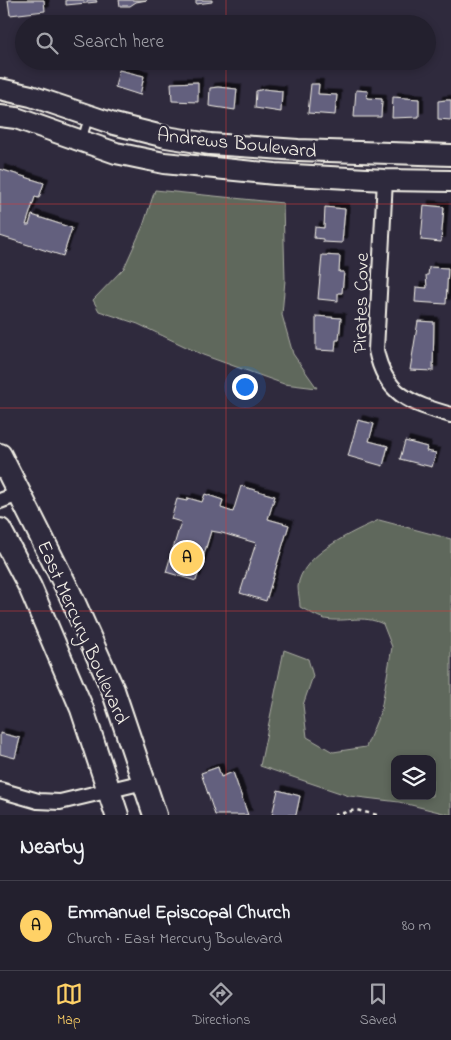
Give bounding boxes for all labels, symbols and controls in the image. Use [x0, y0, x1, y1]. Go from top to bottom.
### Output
search box [15, 15, 436, 70]
icon: search [33, 29, 61, 57]
text: Search here [73, 29, 164, 56]
street label: Andrews Boulevard [155, 122, 318, 167]
street label: Pirates Cove [347, 253, 378, 354]
your location [232, 374, 258, 400]
street label: East Mercury Boulevard [28, 537, 135, 729]
pin: A [171, 539, 203, 577]
map controls [391, 755, 436, 800]
button: layers [391, 755, 436, 800]
text: Nearby [20, 833, 84, 863]
text: Emmanuel Episcopal Church [67, 900, 290, 927]
text: A [31, 914, 41, 938]
text: 80 m [402, 914, 431, 938]
text: Church · East Mercury Boulevard [67, 927, 282, 951]
tab: Map [55, 980, 83, 1031]
tab: Directions [192, 980, 250, 1031]
tab: Saved [360, 980, 396, 1031]

